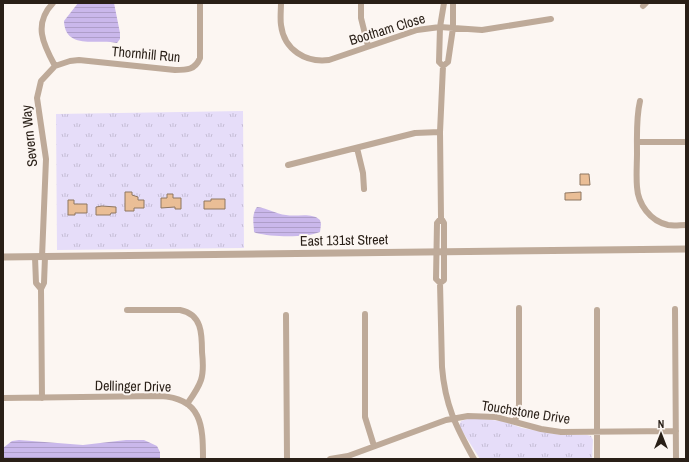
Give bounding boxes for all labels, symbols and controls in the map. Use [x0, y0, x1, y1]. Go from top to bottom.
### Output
street label: Bootham Close [347, 9, 427, 49]
street label: Thornhill Run [111, 42, 181, 66]
street label: Severn Way [17, 104, 41, 168]
street label: East 131st Street [300, 230, 388, 250]
street label: Dellinger Drive [95, 376, 171, 396]
street label: Touchstone Drive [480, 396, 572, 428]
north arrow [641, 414, 681, 454]
text: N [658, 417, 664, 431]

